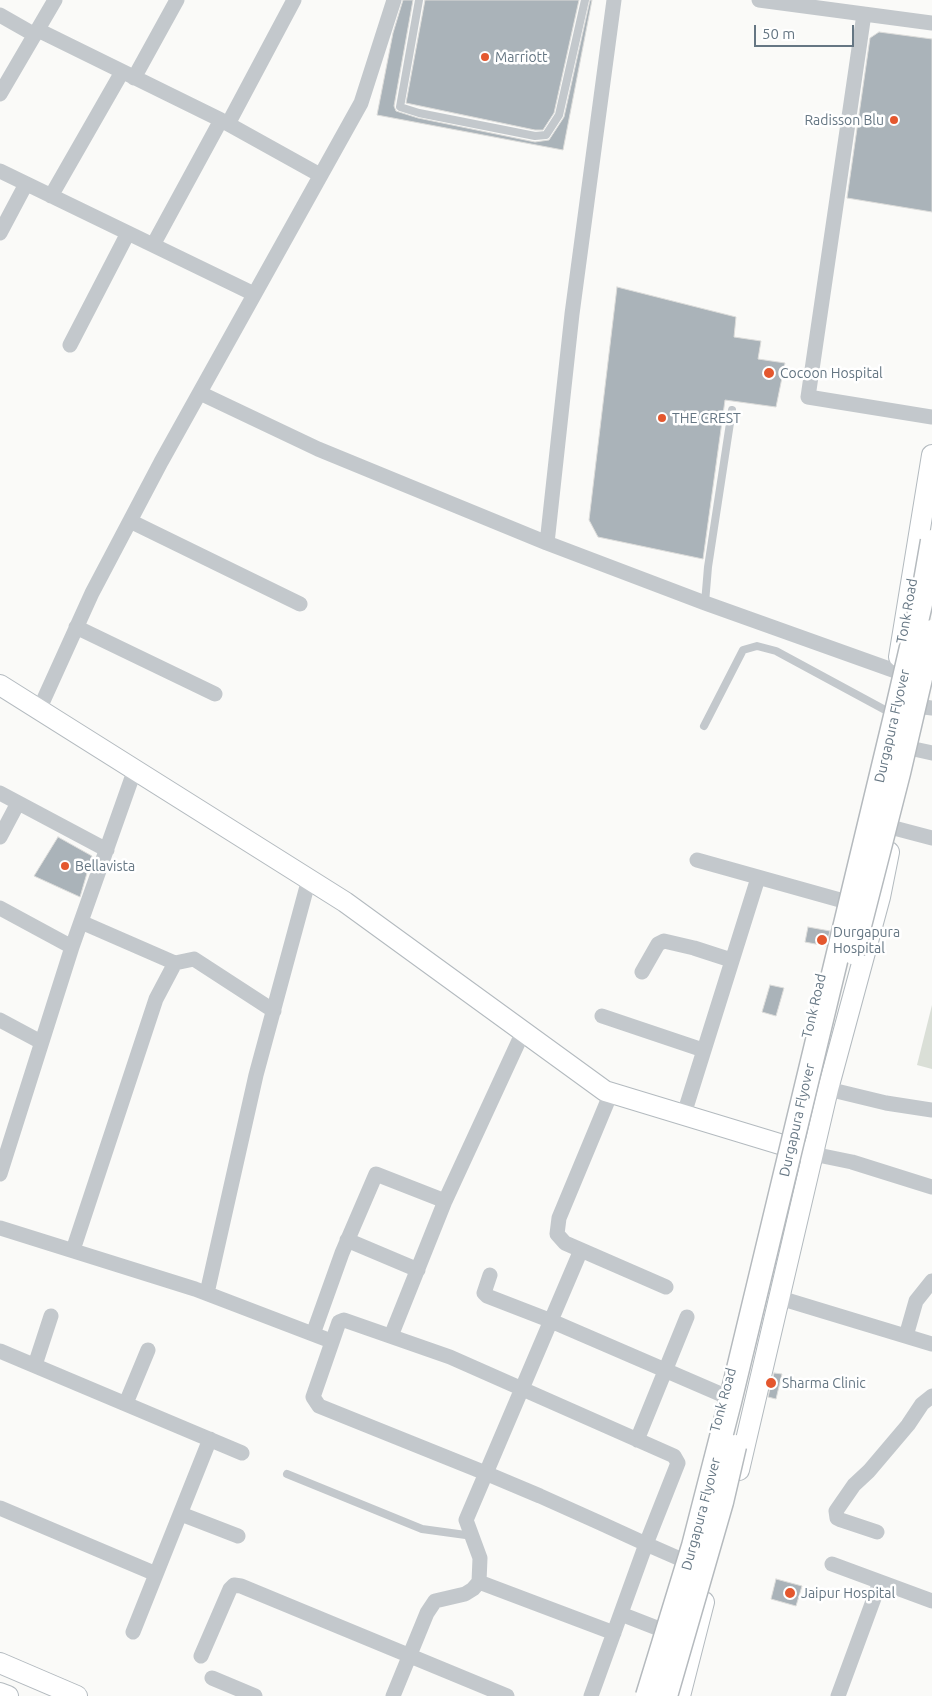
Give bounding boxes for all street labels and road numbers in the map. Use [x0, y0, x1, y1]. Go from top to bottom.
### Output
street label: Tonk Road [893, 577, 921, 645]
street label: Durgapura Flyover [871, 668, 913, 784]
street label: Tonk Road [798, 972, 830, 1040]
street label: Durgapura Flyover [776, 1062, 818, 1178]
street label: Tonk Road [706, 1366, 740, 1434]
street label: Durgapura Flyover [678, 1456, 724, 1572]

